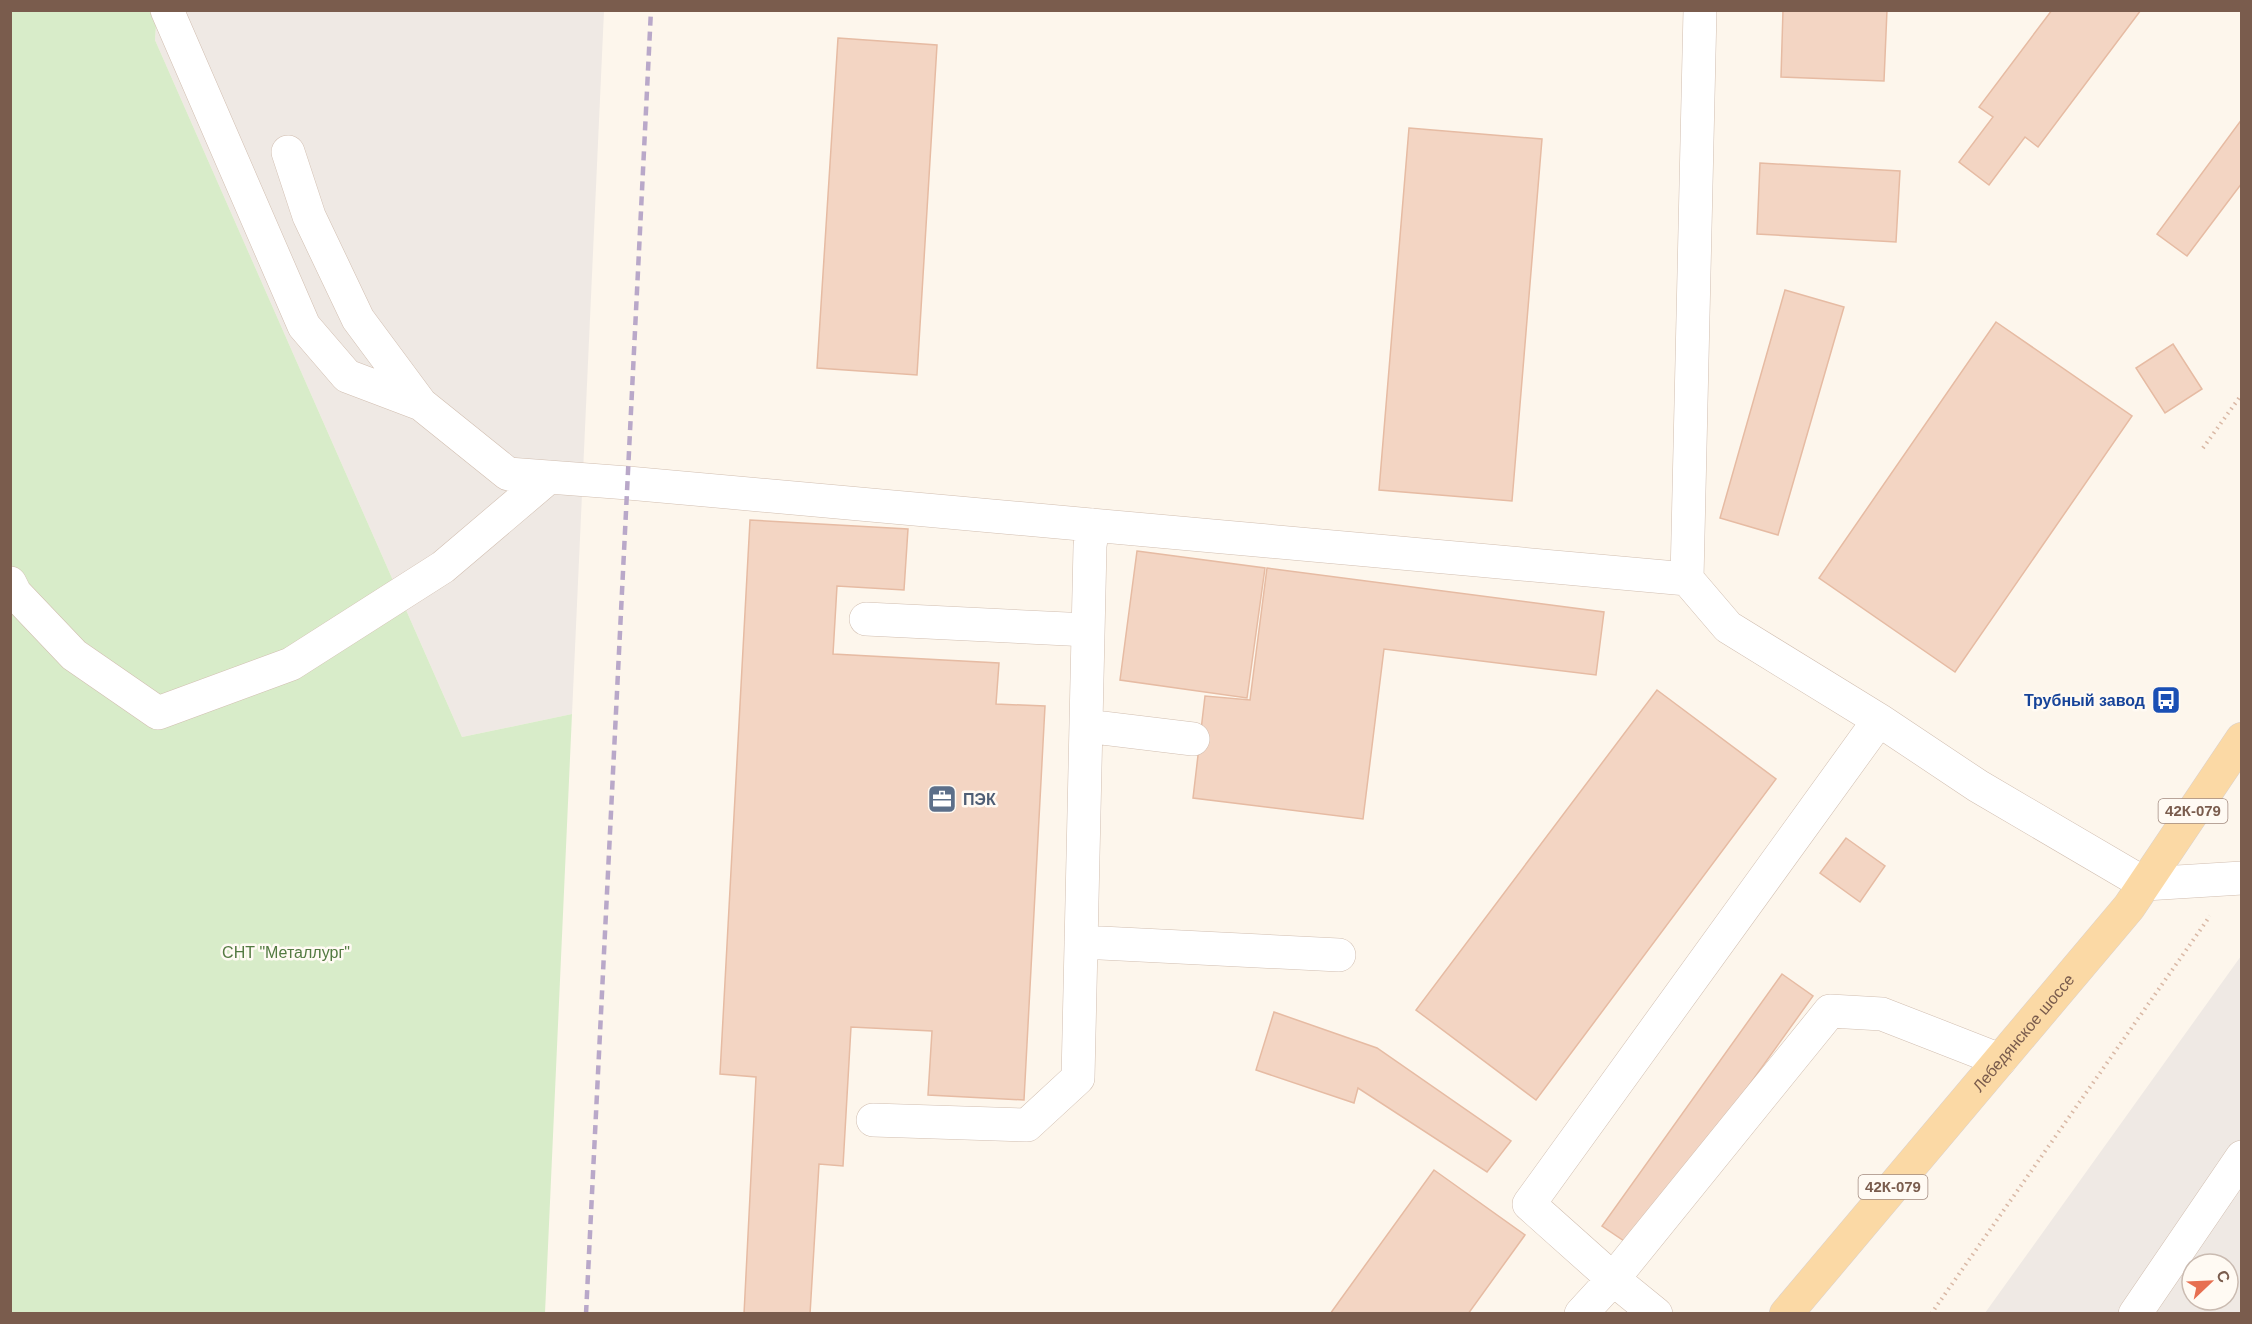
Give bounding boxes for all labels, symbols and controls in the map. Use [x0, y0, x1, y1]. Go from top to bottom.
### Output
bus stop icon: Трубный завод [2150, 684, 2182, 716]
place label: Трубный завод [2024, 692, 2145, 709]
office icon: ПЭК [926, 783, 958, 815]
place label: ПЭК [963, 791, 996, 808]
road number: 42К-079 [2158, 799, 2228, 823]
park label: СНТ "Металлург" [222, 944, 350, 961]
street label: Лебедянское шоссе [1969, 971, 2078, 1095]
road number: 42К-079 [1858, 1175, 1928, 1199]
north arrow [2180, 1252, 2240, 1312]
text: С [2213, 1268, 2234, 1285]

